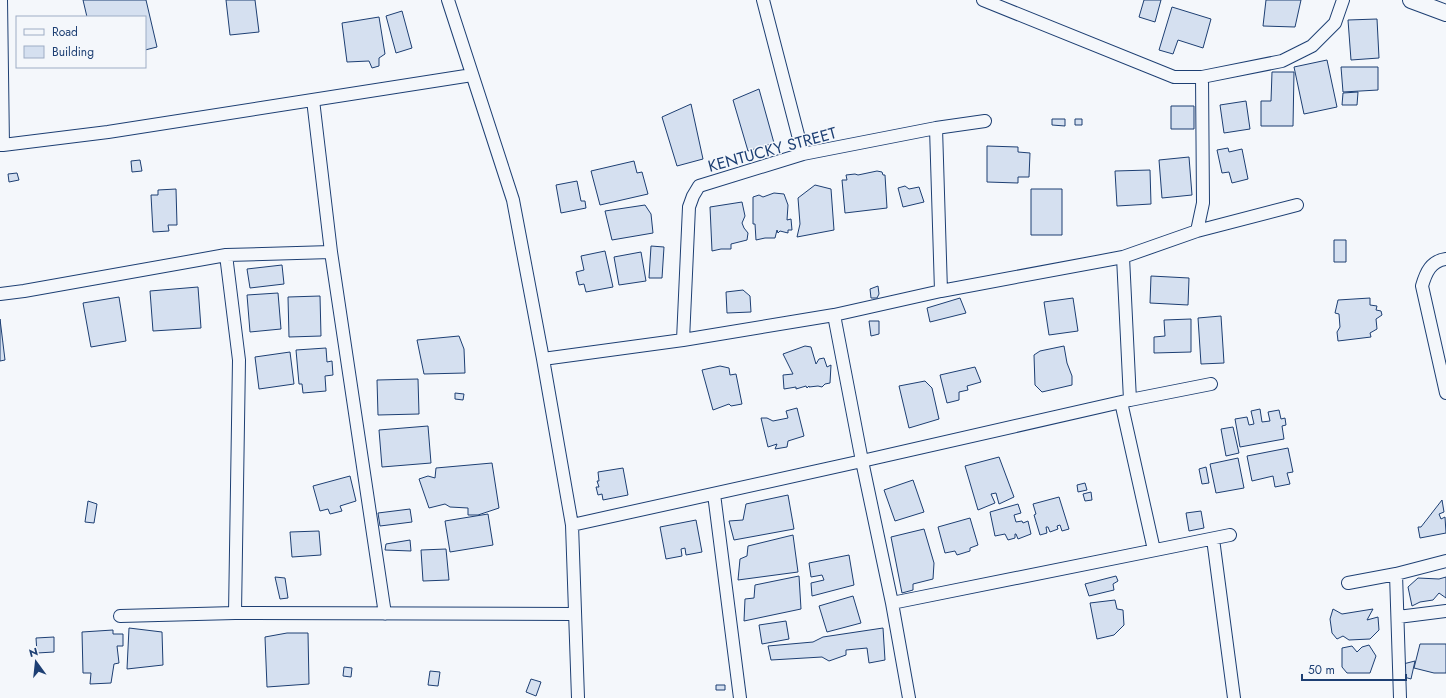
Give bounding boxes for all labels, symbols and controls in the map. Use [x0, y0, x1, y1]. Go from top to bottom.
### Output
legend [16, 16, 146, 68]
text: Road [52, 23, 78, 41]
text: Building [52, 43, 94, 61]
street label: KENTUCKY STREET [705, 121, 839, 178]
north arrow [16, 642, 56, 682]
text: N [27, 643, 40, 661]
scale bar [1302, 656, 1406, 682]
text: 50 m [1308, 661, 1335, 679]

